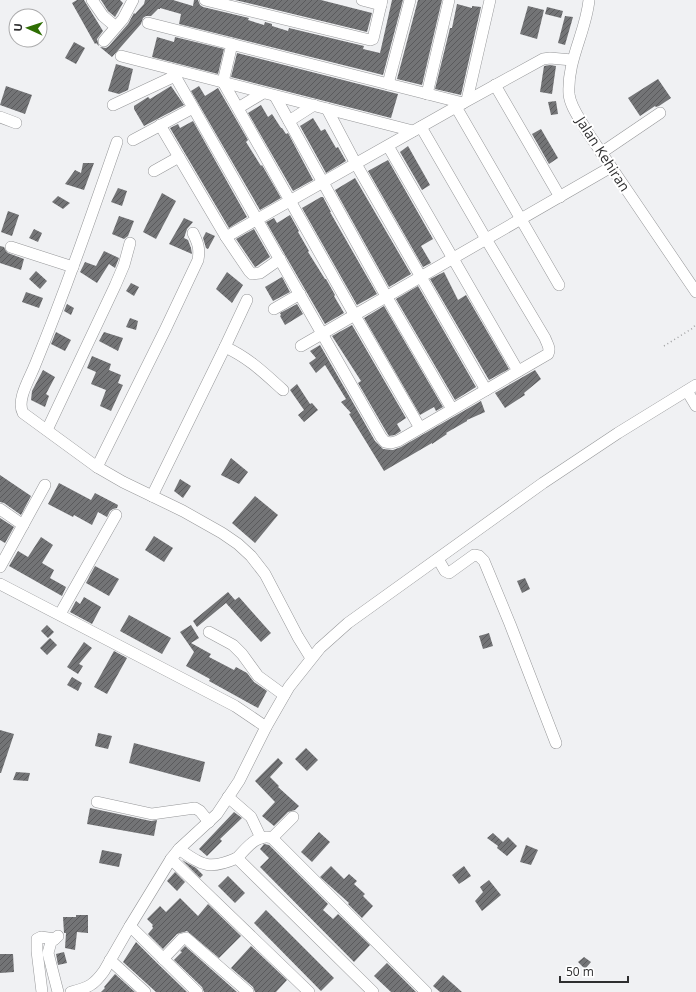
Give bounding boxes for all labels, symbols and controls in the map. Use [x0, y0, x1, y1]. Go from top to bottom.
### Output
north arrow [8, 8, 48, 48]
text: U [10, 23, 25, 32]
street label: Jalan Kehiran [571, 111, 635, 195]
scale bar [560, 958, 628, 984]
text: 50 m [566, 963, 594, 980]

